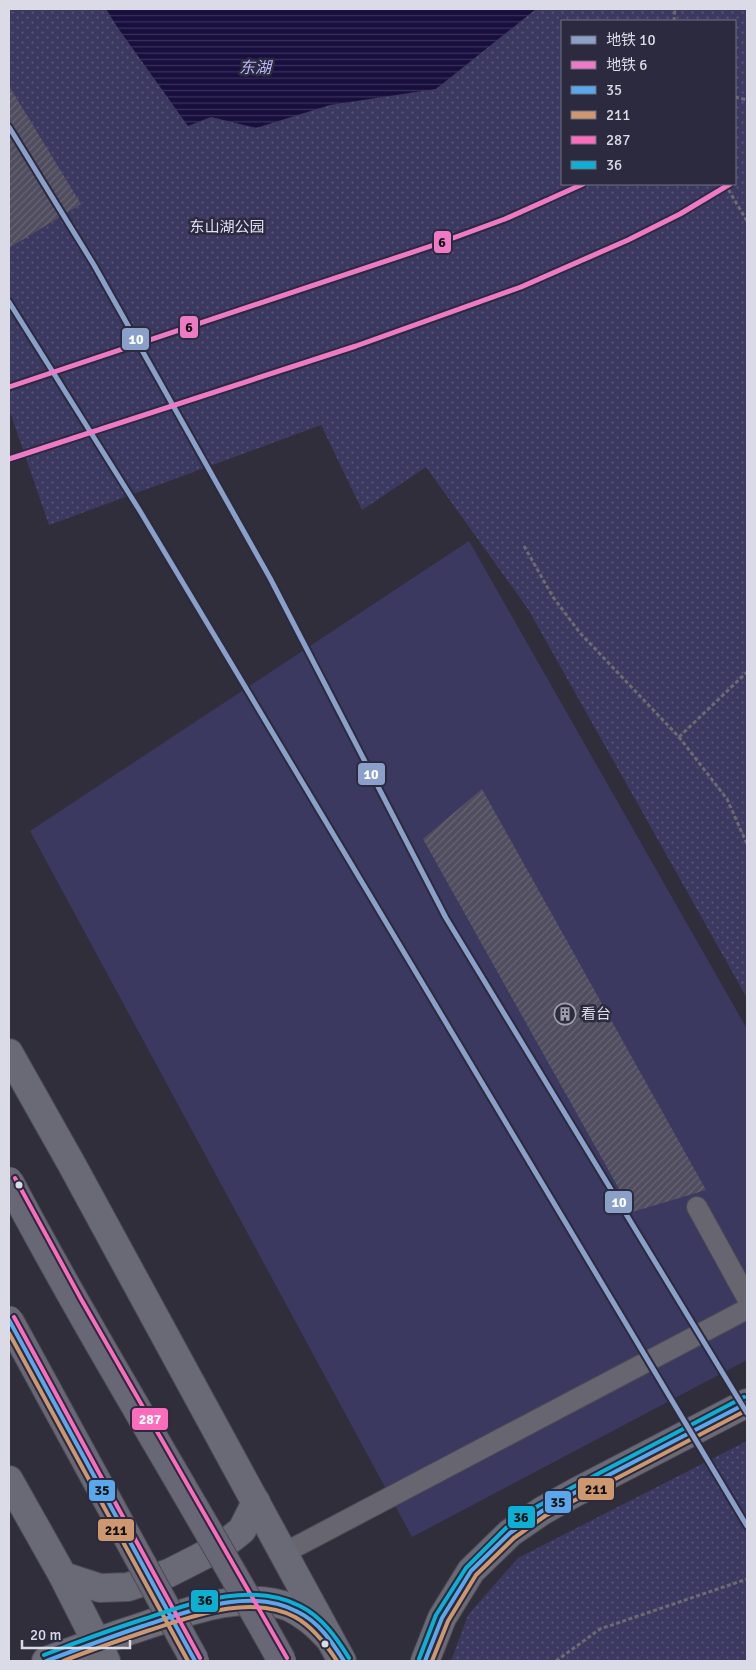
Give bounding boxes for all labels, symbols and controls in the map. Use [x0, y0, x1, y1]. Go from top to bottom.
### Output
legend [561, 20, 736, 185]
text: 地铁 10 [606, 31, 656, 49]
text: 地铁 6 [606, 56, 647, 74]
water label: 东湖 [239, 58, 274, 78]
text: 35 [606, 81, 622, 99]
text: 211 [606, 106, 630, 124]
text: 287 [606, 131, 630, 149]
text: 36 [606, 156, 622, 174]
park label: 东山湖公园 [189, 218, 265, 236]
line badge: 6 [433, 230, 452, 254]
text: 6 [438, 234, 446, 251]
line badge: 6 [179, 315, 199, 339]
text: 6 [185, 319, 193, 336]
line badge: 10 [121, 327, 150, 351]
text: 10 [128, 331, 144, 348]
line badge: 10 [357, 762, 386, 786]
text: 10 [363, 766, 379, 783]
building icon: 看台 [553, 1002, 577, 1026]
place label: 看台 [581, 1005, 611, 1023]
unlabelled marker [14, 1180, 24, 1190]
line badge: 10 [604, 1190, 633, 1214]
text: 10 [611, 1194, 627, 1211]
line badge: 287 [131, 1407, 169, 1431]
text: 287 [139, 1411, 162, 1428]
line badge: 211 [577, 1477, 615, 1501]
line badge: 35 [88, 1479, 116, 1502]
text: 211 [585, 1481, 608, 1498]
text: 35 [94, 1482, 110, 1499]
line badge: 35 [544, 1490, 572, 1514]
text: 35 [550, 1494, 566, 1511]
line badge: 36 [507, 1505, 536, 1529]
text: 36 [513, 1509, 529, 1526]
line badge: 211 [97, 1518, 135, 1542]
text: 211 [105, 1522, 128, 1539]
line badge: 36 [190, 1589, 219, 1613]
text: 36 [197, 1592, 213, 1609]
scale bar [22, 1618, 130, 1650]
text: 20 m [30, 1626, 61, 1644]
unlabelled marker [320, 1639, 330, 1649]

